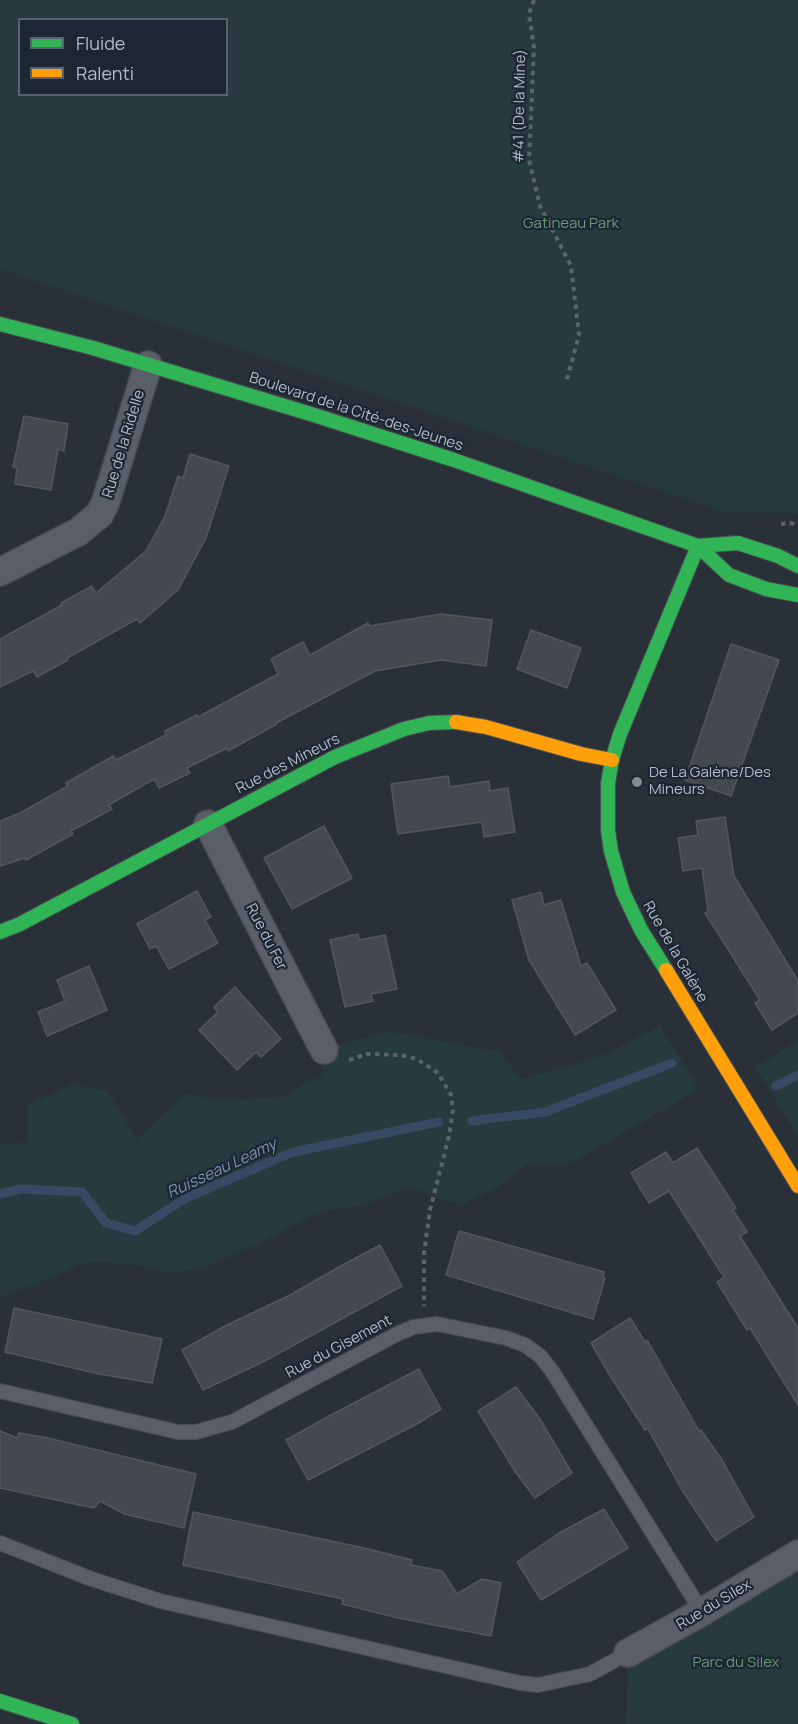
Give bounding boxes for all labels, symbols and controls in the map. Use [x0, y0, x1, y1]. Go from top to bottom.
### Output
legend [18, 18, 228, 96]
text: Fluide [76, 31, 125, 55]
street label: #41 (De la Mine) [510, 49, 530, 163]
text: Ralenti [76, 61, 134, 85]
park label: Gatineau Park [523, 215, 619, 233]
street label: Boulevard de la Cité-des-Jeunes [247, 369, 465, 455]
street label: Rue de la Ridelle [99, 388, 149, 500]
street label: Rue des Mineurs [233, 730, 343, 798]
place label: De La Galène/Des Mineurs [649, 764, 771, 799]
marker: De La Galène/Des Mineurs [630, 775, 644, 789]
street label: Rue de la Galène [639, 898, 711, 1006]
street label: Rue du Fer [242, 901, 290, 973]
water label: Ruisseau Leamy [164, 1135, 280, 1203]
street label: Rue du Gisement [283, 1311, 395, 1383]
street label: Rue du Silex [674, 1576, 754, 1634]
park label: Parc du Silex [692, 1654, 780, 1672]

